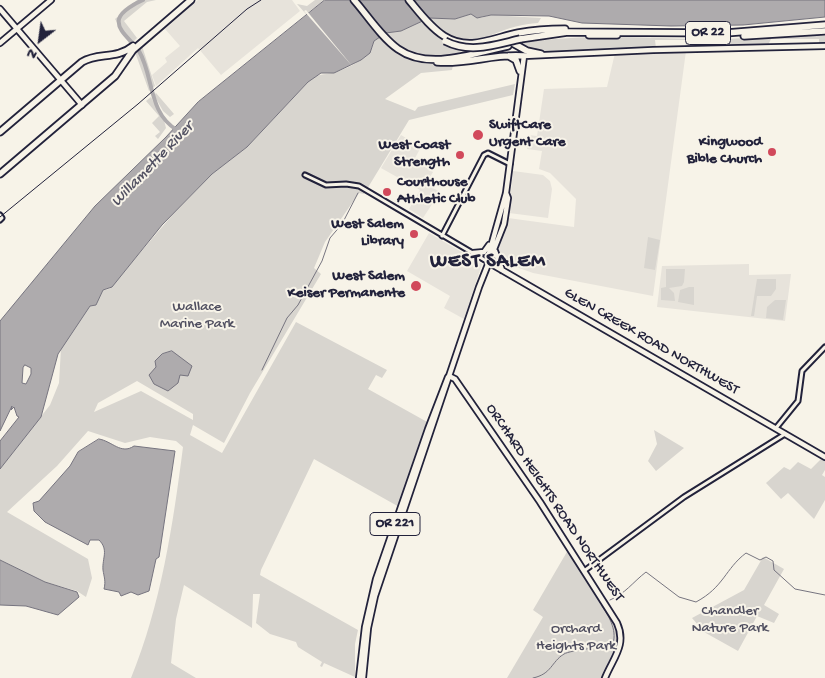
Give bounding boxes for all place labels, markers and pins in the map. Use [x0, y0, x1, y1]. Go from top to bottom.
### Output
place label: SwiftCare Urgent Care [489, 117, 566, 152]
marker: SwiftCare Urgent Care [471, 128, 485, 142]
place label: Kingwood Bible Church [687, 134, 762, 169]
place label: West Coast Strength [378, 137, 450, 172]
marker: Kingwood Bible Church [766, 146, 778, 158]
marker: West Coast Strength [454, 149, 466, 161]
place label: Courthouse Athletic Club [397, 174, 475, 209]
marker: Courthouse Athletic Club [381, 186, 393, 198]
place label: West Salem Library [331, 216, 404, 251]
marker: West Salem Library [408, 228, 420, 240]
place label: West Salem Keiser Permanente [287, 268, 405, 303]
marker: West Salem Keiser Permanente [409, 279, 423, 293]

